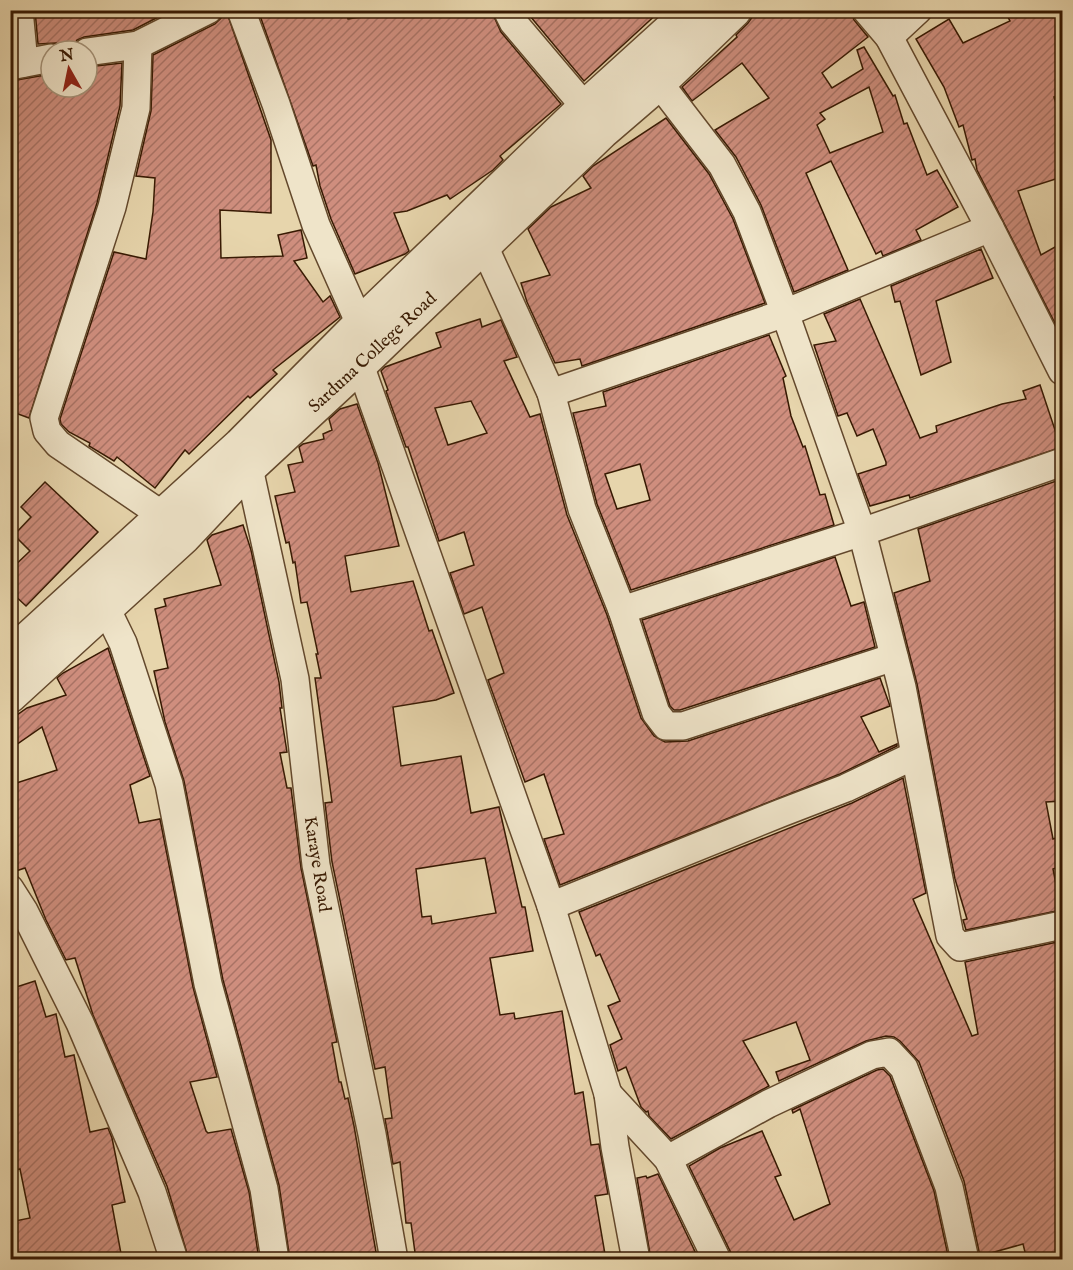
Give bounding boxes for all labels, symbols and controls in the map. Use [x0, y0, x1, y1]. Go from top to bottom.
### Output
north arrow [39, 39, 99, 99]
text: N [58, 45, 76, 67]
street label: Sarduna College Road [304, 287, 442, 418]
street label: Karaye Road [298, 815, 335, 914]

